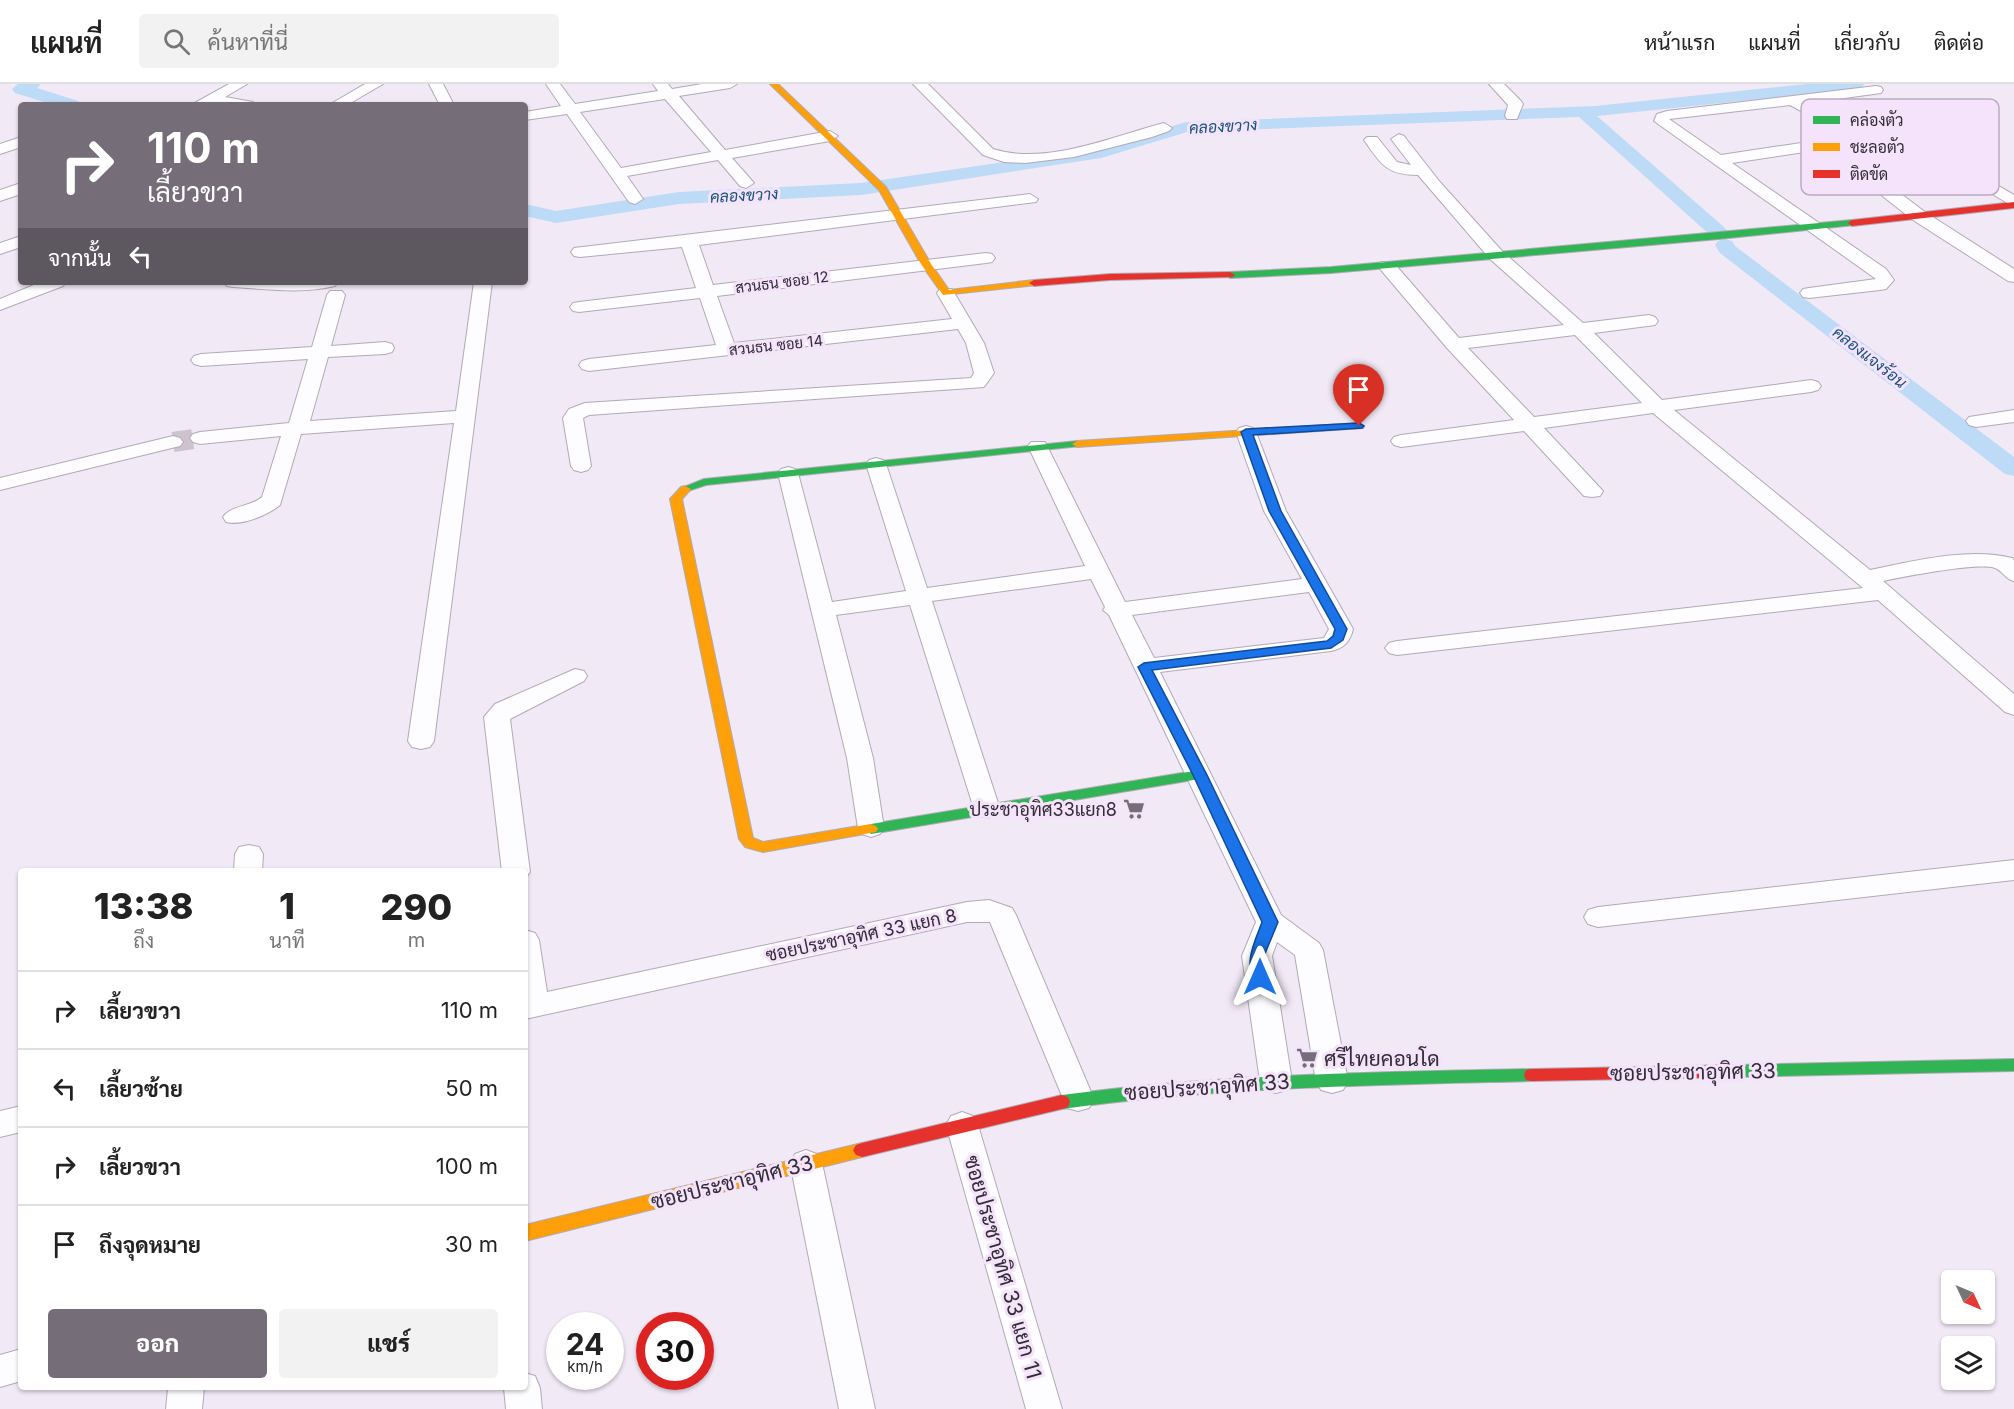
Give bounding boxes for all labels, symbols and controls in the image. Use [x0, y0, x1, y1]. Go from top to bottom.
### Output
search box [139, 14, 559, 68]
icon: search [160, 25, 193, 58]
text: แผนที่ [30, 26, 103, 60]
text: ค้นหาที่นี่ [208, 29, 288, 55]
text: หน้าแรก [1644, 30, 1715, 55]
text: แผนที่ [1748, 30, 1801, 55]
text: เกี่ยวกับ [1834, 30, 1901, 55]
text: ติดต่อ [1934, 30, 1984, 55]
legend [1801, 99, 1999, 195]
text: คล่องตัว [1850, 110, 1904, 130]
water label: คลองขวาง [1188, 114, 1258, 138]
text: 110 m [147, 122, 260, 173]
icon: right [48, 126, 126, 204]
text: ชะลอตัว [1850, 137, 1905, 157]
text: ติดขัด [1850, 164, 1888, 184]
text: เลี้ยวขวา [147, 176, 243, 209]
water label: คลองขวาง [709, 183, 779, 207]
icon: left [124, 240, 157, 273]
text: จากนั้น [48, 245, 112, 271]
street label: สวนธน ซอย 12 [734, 267, 830, 297]
water label: คลองแจงร้อน [1829, 321, 1912, 392]
street label: สวนธน ซอย 14 [728, 331, 824, 359]
pin [1333, 364, 1384, 426]
icon: arrive [1342, 373, 1375, 406]
supermarket icon: ประชาอุทิศ33แยก8 [1122, 797, 1146, 821]
place label: ประชาอุทิศ33แยก8 [970, 799, 1117, 822]
text: 13:38 [94, 884, 194, 928]
text: 1 [279, 884, 295, 928]
text: 290 [381, 885, 452, 929]
street label: ซอยประชาอุทิศ 33 แยก 8 [764, 905, 959, 967]
text: m [408, 928, 425, 952]
text: ถึง [133, 929, 154, 953]
text: นาที [269, 929, 305, 953]
position arrow [1228, 945, 1292, 1009]
icon: right [48, 994, 81, 1027]
text: 110 m [441, 997, 498, 1023]
text: เลี้ยวขวา [99, 998, 181, 1024]
supermarket icon: ศรีไทยคอนโด [1295, 1046, 1319, 1070]
place label: ศรีไทยคอนโด [1324, 1046, 1440, 1071]
street label: ซอยประชาอุทิศ 33 [1610, 1058, 1776, 1088]
street label: ซอยประชาอุทิศ 33 [1123, 1069, 1291, 1107]
icon: left [48, 1072, 81, 1105]
text: 50 m [445, 1075, 498, 1101]
text: เลี้ยวซ้าย [99, 1076, 183, 1102]
icon: right [48, 1150, 81, 1183]
street label: ซอยประชาอุทิศ 33 [648, 1150, 816, 1216]
street label: ซอยประชาอุทิศ 33 แยก 11 [957, 1152, 1047, 1382]
text: 100 m [436, 1153, 498, 1179]
text: เลี้ยวขวา [99, 1154, 181, 1180]
icon: arrive [48, 1228, 81, 1261]
text: 30 m [445, 1231, 498, 1257]
text: ถึงจุดหมาย [99, 1232, 201, 1258]
north arrow [1941, 1270, 1995, 1324]
map controls [1941, 1270, 1995, 1390]
button: ออก [48, 1309, 267, 1378]
button: แชร์ [279, 1309, 498, 1378]
speed limit sign: 30 [636, 1312, 714, 1390]
text: 24 [566, 1326, 604, 1362]
button: layers [1941, 1336, 1995, 1390]
text: km/h [567, 1357, 603, 1376]

